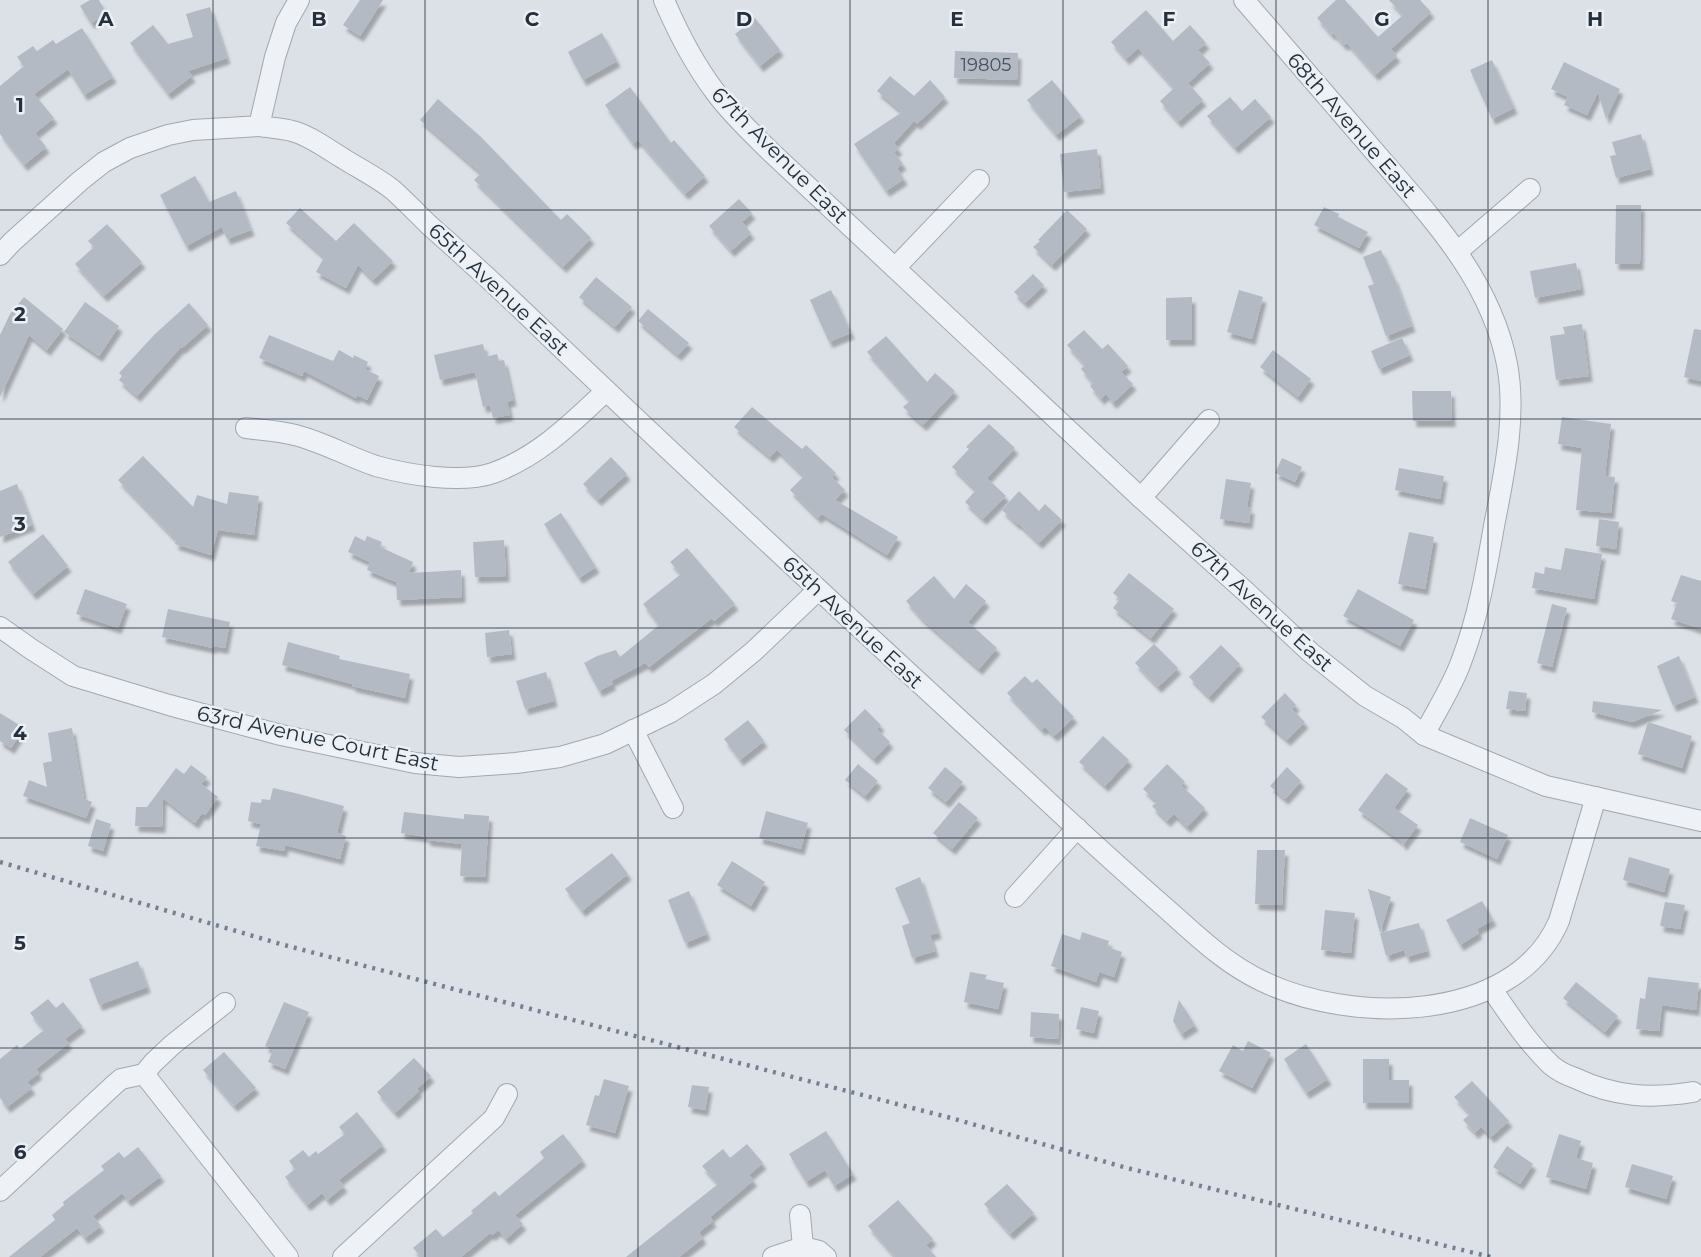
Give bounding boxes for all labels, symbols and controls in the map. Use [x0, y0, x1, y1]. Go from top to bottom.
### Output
text: A [97, 7, 114, 31]
text: B [311, 7, 327, 31]
text: C [525, 7, 540, 31]
text: D [736, 7, 752, 31]
text: E [950, 7, 964, 31]
text: F [1163, 7, 1176, 31]
text: G [1374, 7, 1390, 31]
text: H [1587, 7, 1603, 31]
street label: 68th Avenue East [1282, 47, 1422, 203]
house number: 19805 [960, 54, 1012, 76]
street label: 67th Avenue East [707, 82, 853, 228]
text: 1 [16, 93, 24, 117]
street label: 65th Avenue East [424, 218, 574, 360]
text: 2 [14, 302, 26, 326]
text: 3 [13, 512, 26, 536]
street label: 67th Avenue East [1186, 536, 1338, 676]
street label: 65th Avenue East [778, 551, 928, 693]
street label: 63rd Avenue Court East [195, 700, 441, 776]
text: 4 [13, 721, 27, 745]
text: 5 [14, 931, 26, 955]
text: 6 [14, 1140, 27, 1164]

